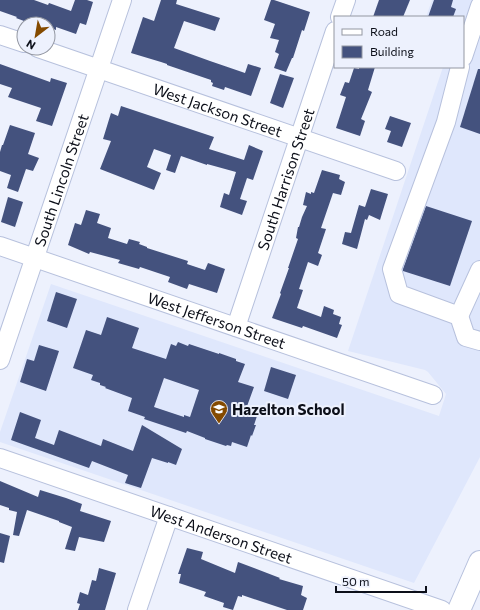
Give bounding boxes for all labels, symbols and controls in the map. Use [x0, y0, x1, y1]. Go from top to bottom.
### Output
north arrow [16, 16, 56, 56]
legend [334, 16, 464, 68]
text: Road [370, 24, 398, 38]
text: N [24, 37, 37, 53]
text: Building [370, 44, 414, 58]
street label: West Jackson Street [151, 79, 285, 140]
street label: South Harrison Street [253, 106, 318, 252]
street label: South Lincoln Street [30, 111, 92, 249]
street label: West Jefferson Street [145, 288, 288, 352]
school or university icon: Hazelton School [209, 399, 229, 424]
place label: Hazelton School [232, 400, 345, 418]
street label: West Anderson Street [148, 501, 295, 567]
scale bar [336, 568, 426, 594]
text: 50 m [342, 574, 370, 588]

